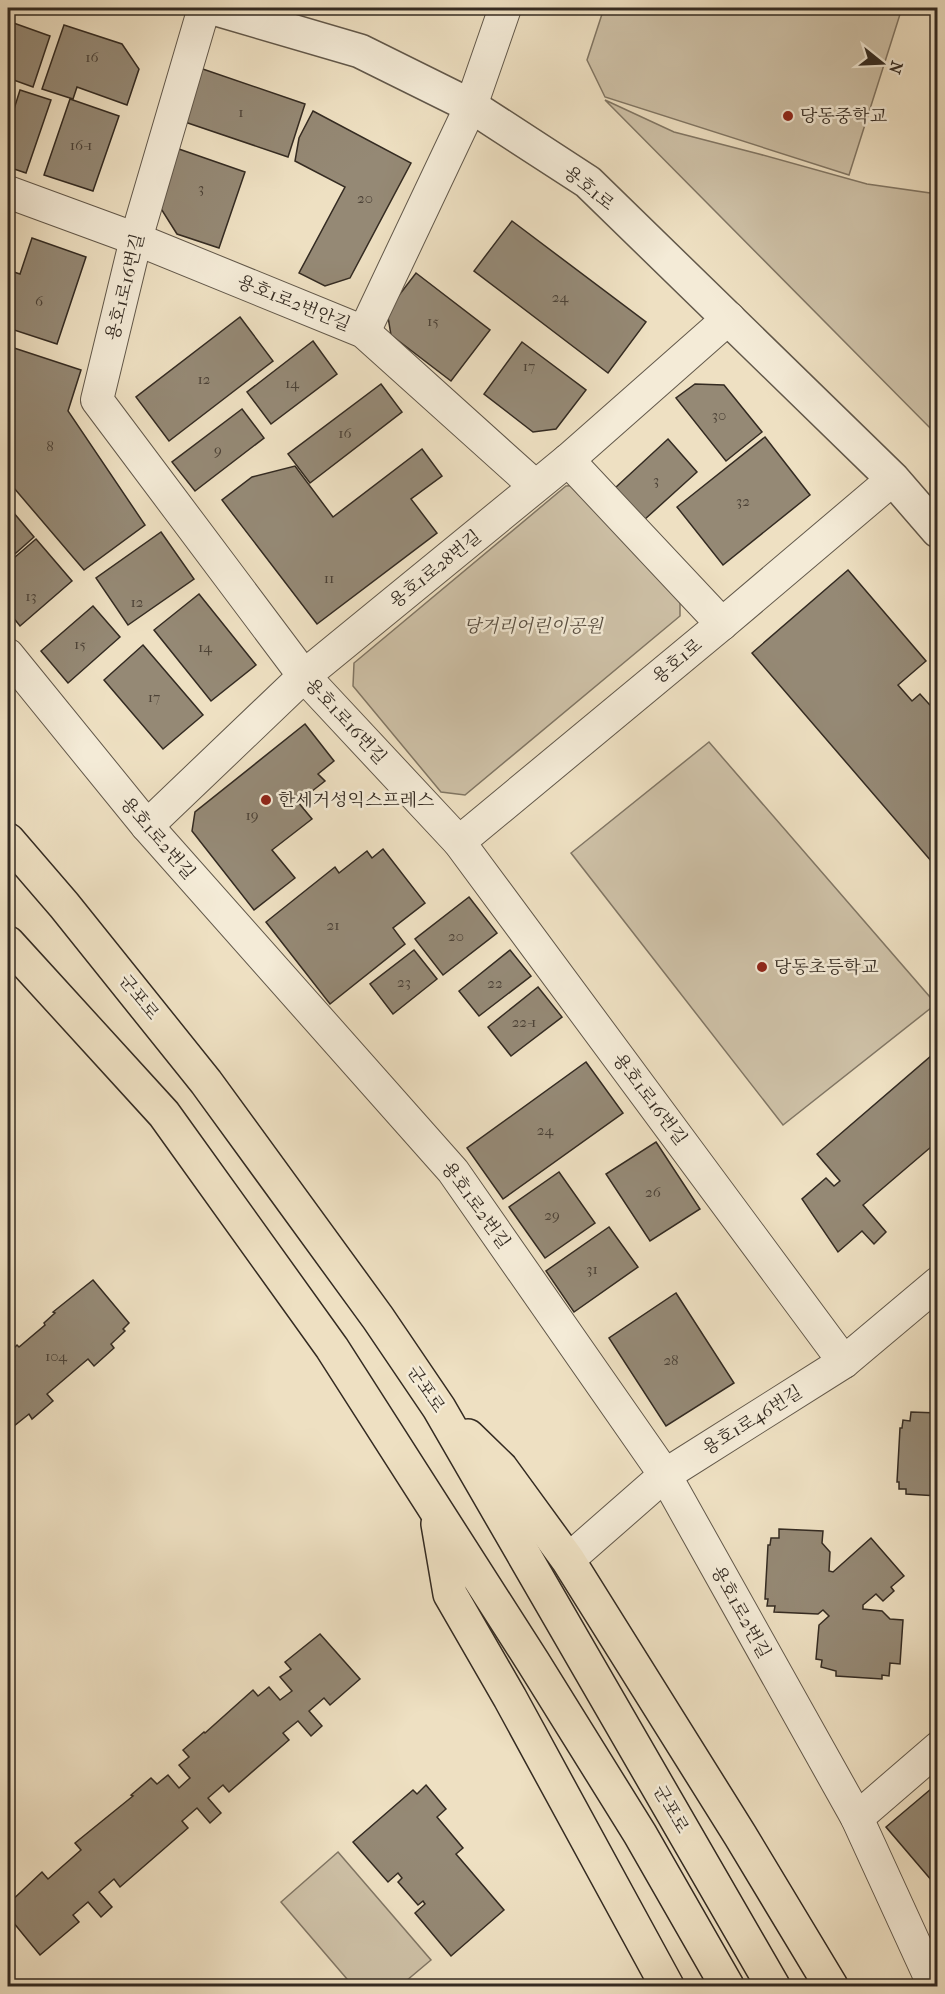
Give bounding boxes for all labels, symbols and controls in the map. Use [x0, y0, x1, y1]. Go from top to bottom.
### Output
north arrow [852, 33, 912, 93]
house number: 16 [85, 48, 100, 66]
text: N [885, 59, 907, 77]
house number: 1 [238, 103, 244, 121]
place label: 당동중학교 [800, 106, 888, 127]
marker: 당동중학교 [781, 109, 795, 123]
house number: 16-1 [70, 136, 92, 154]
street label: 용호1로 [559, 162, 618, 215]
house number: 3 [198, 179, 204, 197]
house number: 20 [357, 189, 373, 207]
street label: 용호1로16번길 [102, 231, 149, 343]
street label: 용호1로2번안길 [234, 271, 353, 336]
house number: 24 [552, 288, 569, 306]
house number: 6 [35, 292, 44, 310]
house number: 15 [427, 312, 439, 330]
house number: 17 [523, 357, 535, 375]
house number: 12 [197, 370, 211, 388]
house number: 14 [285, 374, 300, 392]
house number: 30 [712, 406, 726, 424]
house number: 16 [338, 424, 353, 442]
house number: 8 [46, 437, 54, 455]
house number: 9 [214, 441, 222, 459]
house number: 3 [653, 471, 659, 489]
house number: 32 [736, 492, 750, 510]
street label: 용호1로28번길 [385, 526, 485, 613]
house number: 11 [324, 569, 334, 587]
house number: 13 [25, 587, 37, 605]
house number: 12 [130, 593, 144, 611]
park label: 당거리어린이공원 [463, 616, 604, 637]
house number: 15 [74, 635, 86, 653]
street label: 용호1로 [648, 635, 707, 688]
house number: 14 [198, 638, 213, 656]
street label: 용호1로16번길 [301, 674, 391, 769]
house number: 17 [148, 688, 160, 706]
place label: 한세거성익스프레스 [278, 790, 435, 811]
street label: 용호1로2번길 [116, 793, 199, 884]
marker: 한세거성익스프레스 [259, 793, 273, 807]
house number: 19 [245, 806, 259, 824]
house number: 21 [326, 916, 340, 934]
house number: 20 [448, 927, 464, 945]
place label: 당동초등학교 [774, 957, 879, 978]
marker: 당동초등학교 [755, 960, 769, 974]
street label: 군포로 [114, 970, 163, 1024]
house number: 23 [397, 973, 411, 991]
house number: 22 [487, 974, 503, 992]
house number: 22-1 [512, 1013, 536, 1031]
street label: 용호1로16번길 [608, 1049, 691, 1149]
house number: 24 [537, 1121, 554, 1139]
street label: 용호1로2번길 [437, 1158, 514, 1253]
house number: 26 [645, 1183, 662, 1201]
house number: 29 [544, 1206, 560, 1224]
house number: 31 [586, 1260, 598, 1278]
house number: 104 [45, 1347, 68, 1365]
house number: 28 [663, 1351, 679, 1369]
street label: 군포로 [402, 1362, 449, 1417]
street label: 용호1로46번길 [698, 1381, 806, 1459]
street label: 용호1로2번길 [707, 1562, 775, 1662]
street label: 군포로 [648, 1781, 693, 1837]

